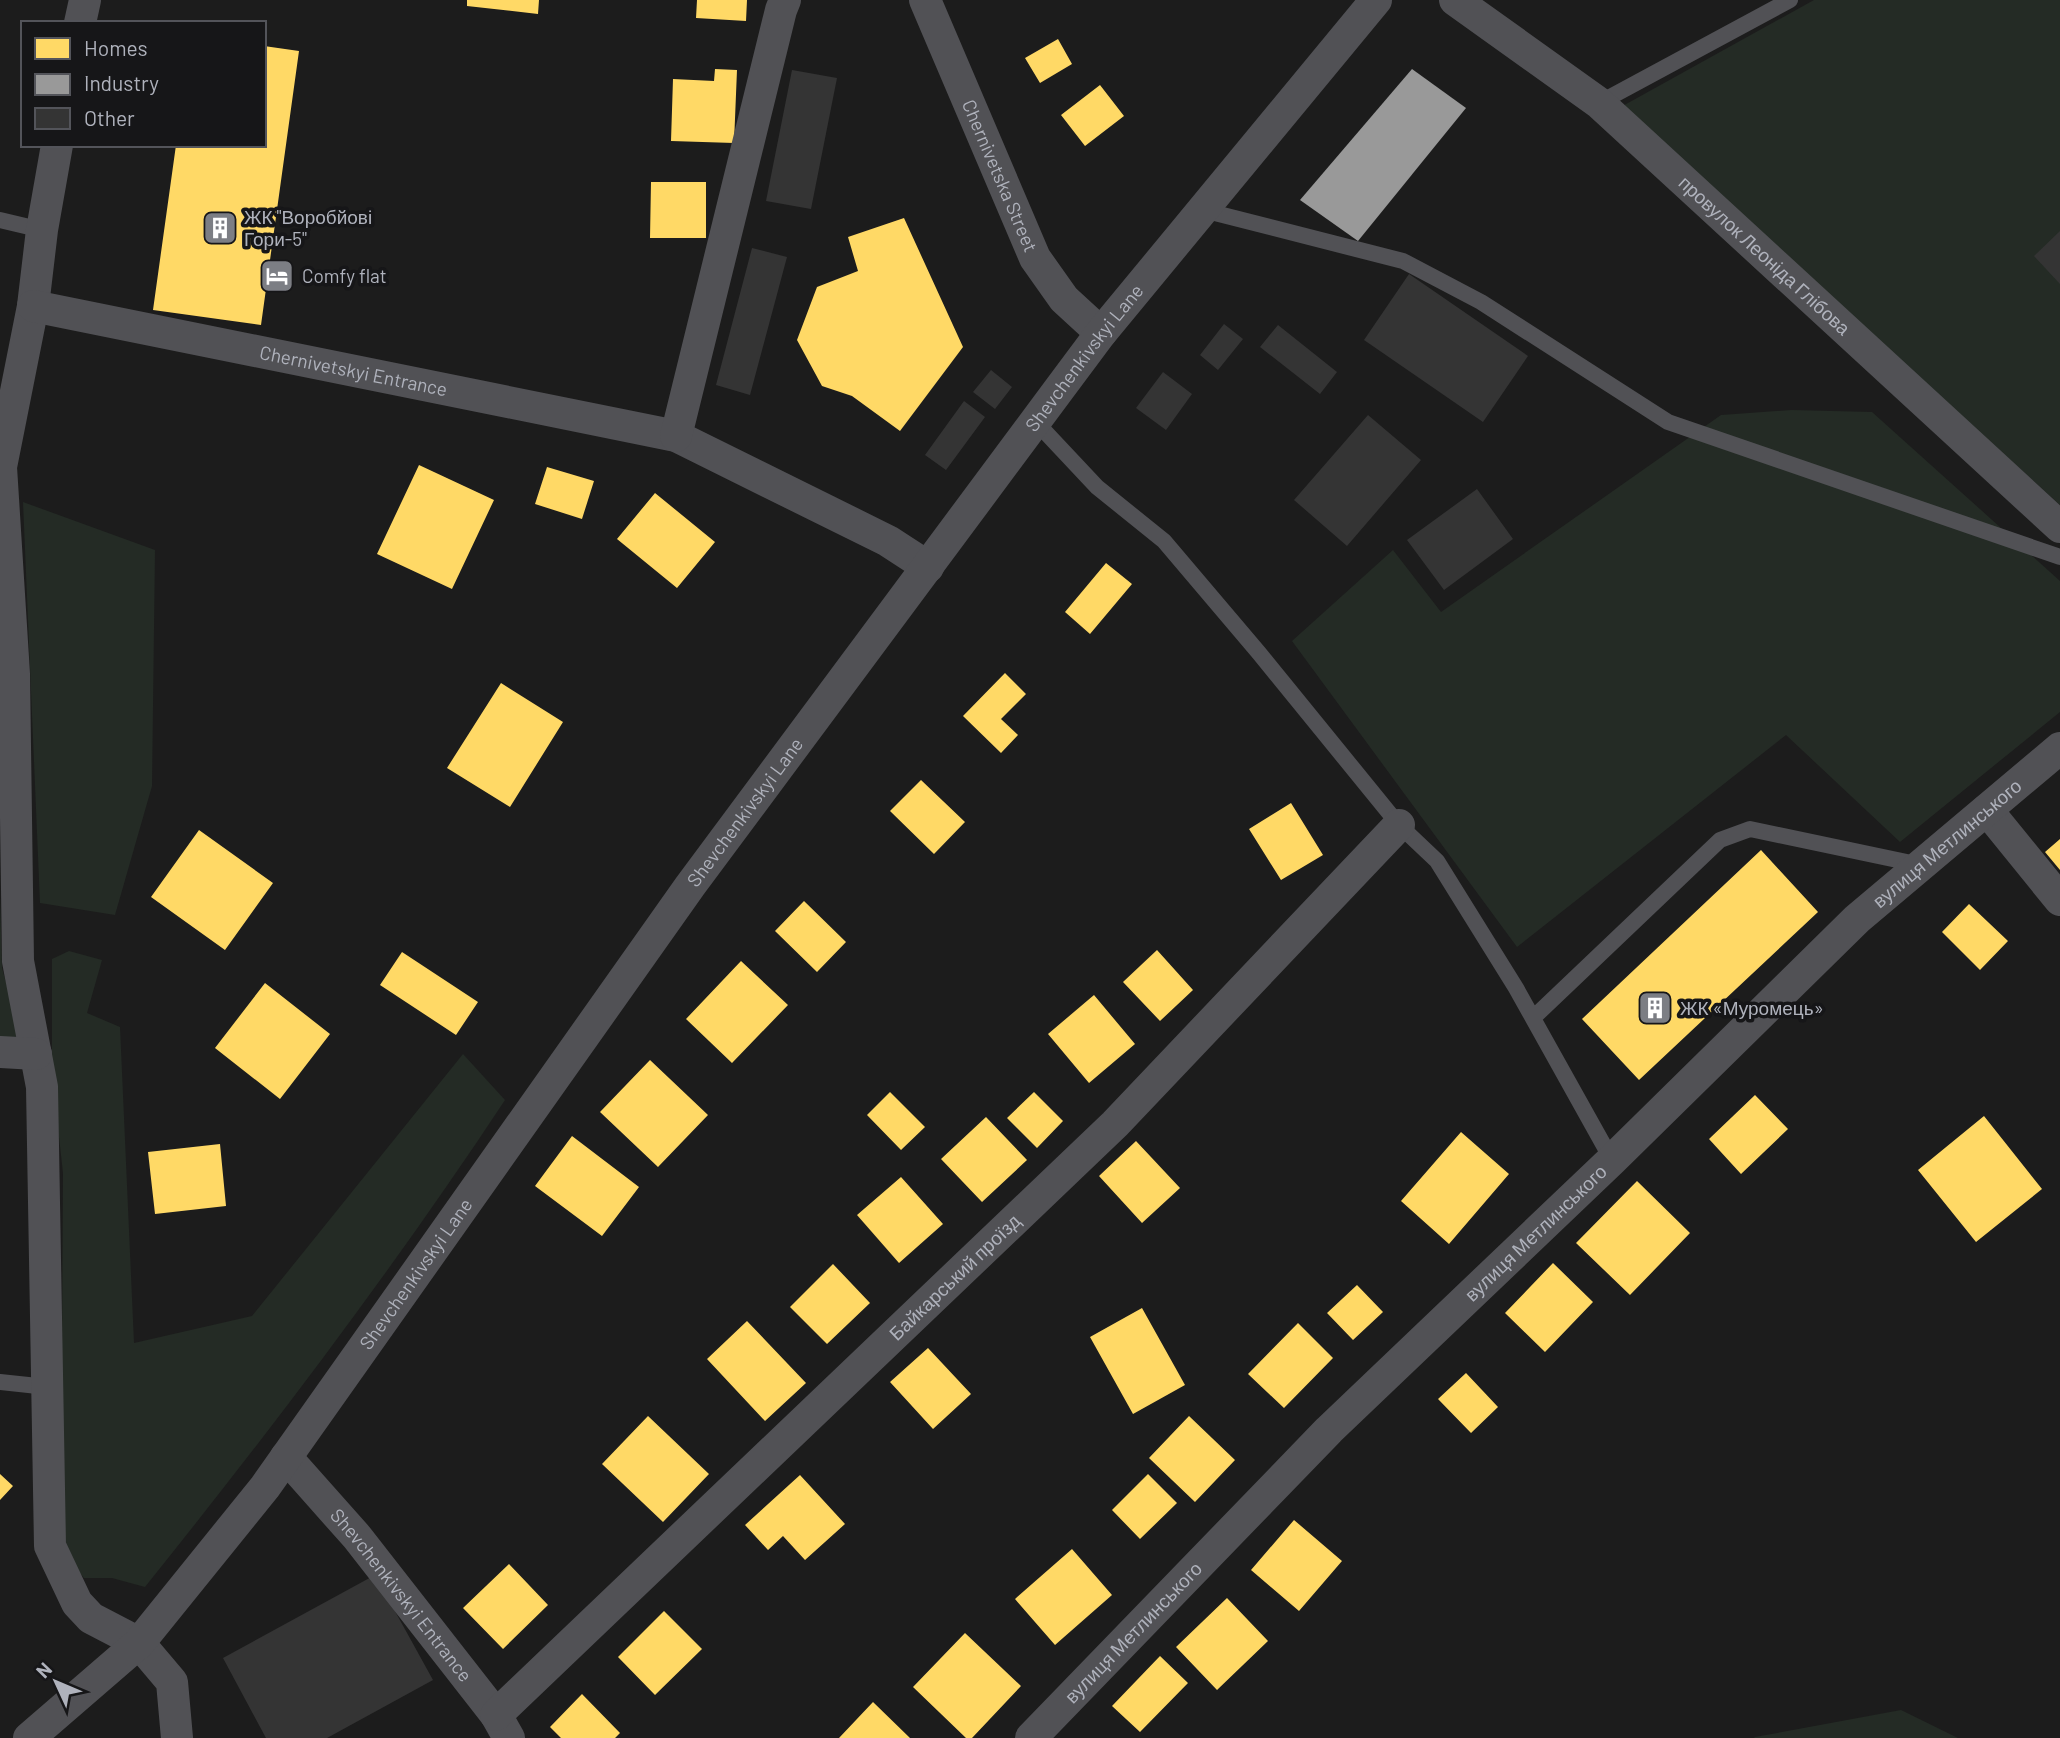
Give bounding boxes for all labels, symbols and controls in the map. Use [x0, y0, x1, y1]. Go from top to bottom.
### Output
legend [21, 21, 266, 147]
text: Homes [84, 35, 148, 60]
text: Industry [84, 70, 159, 95]
street label: Chernivetska Street [958, 96, 1043, 255]
text: Other [84, 105, 135, 130]
street label: провулок Леоніда Глібова [1674, 170, 1856, 340]
place label: ЖК "Воробйові Гори-5" [244, 205, 372, 250]
building icon: ЖК "Воробйові Гори-5" [201, 209, 239, 247]
hotel icon: Comfy flat [258, 257, 296, 295]
place label: Comfy flat [302, 264, 387, 287]
street label: Shevchenkivskyi Lane [1020, 279, 1148, 436]
street label: Chernivetskyi Entrance [258, 340, 449, 401]
street label: Shevchenkivskyi Lane [682, 733, 807, 891]
street label: вулиця Метлинського [1867, 774, 2026, 912]
building icon: ЖК «Муромець» [1636, 989, 1674, 1027]
place label: ЖК «Муромець» [1680, 996, 1824, 1019]
street label: вулиця Метлинського [1459, 1160, 1611, 1306]
street label: Shevchenkivskyi Lane [354, 1193, 477, 1354]
street label: Байкарський проїзд [884, 1209, 1025, 1345]
street label: Shevchenkivskyi Entrance [326, 1503, 477, 1686]
street label: вулиця Метлинського [1059, 1557, 1206, 1707]
north arrow [21, 1647, 91, 1717]
text: N [31, 1657, 56, 1682]

